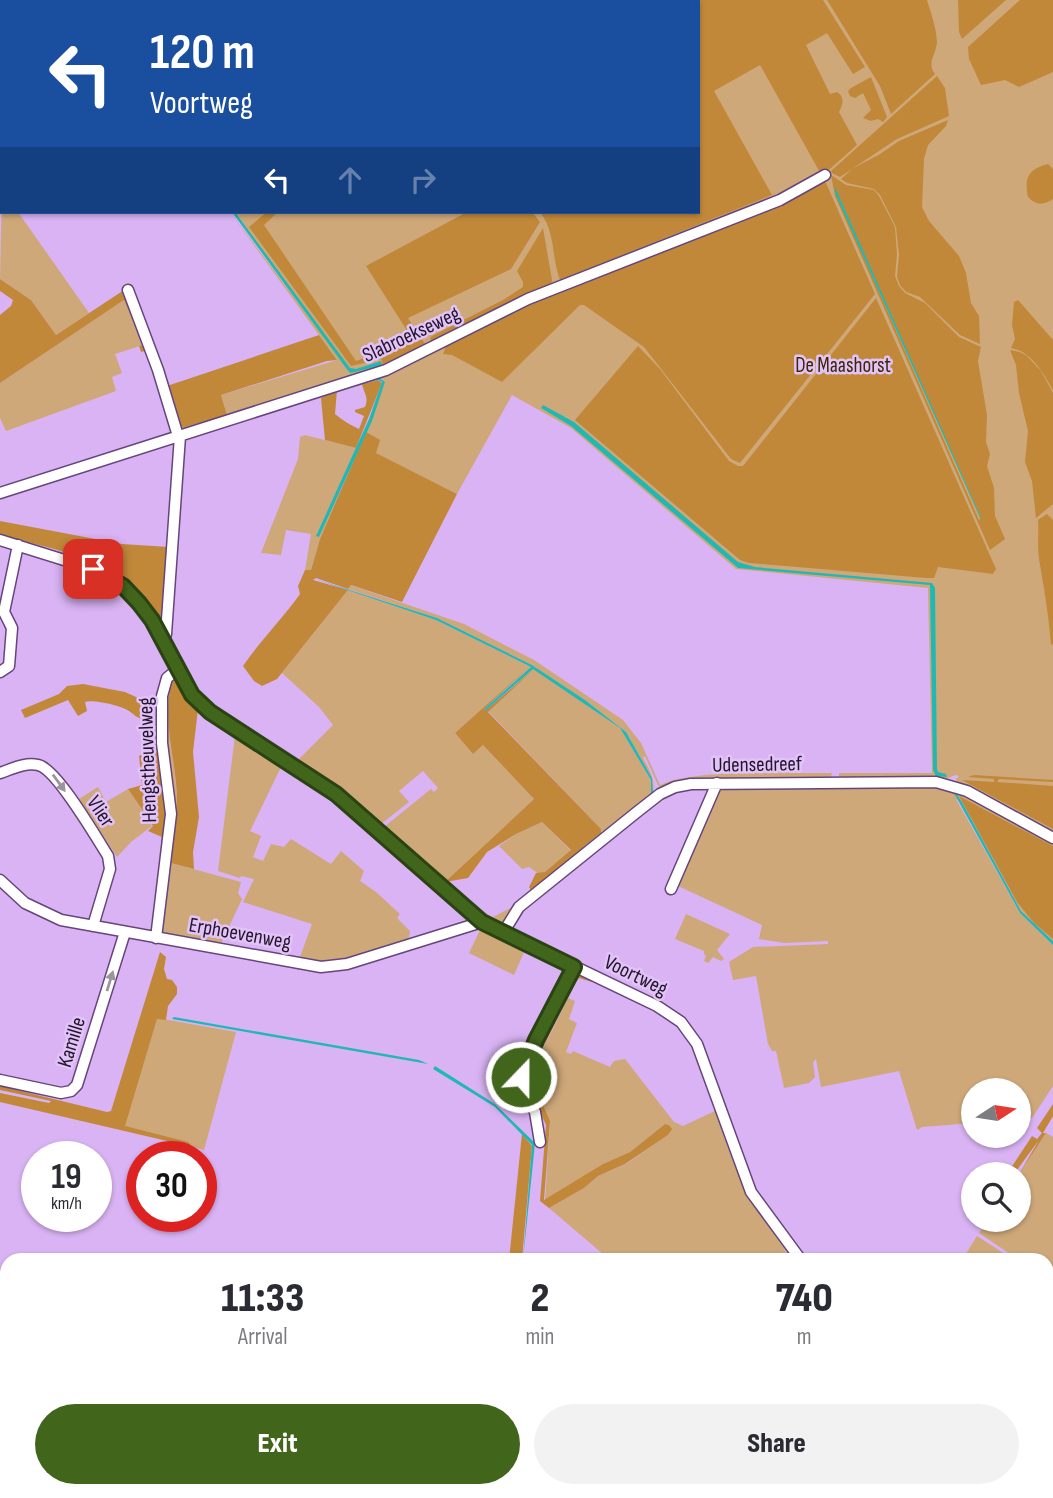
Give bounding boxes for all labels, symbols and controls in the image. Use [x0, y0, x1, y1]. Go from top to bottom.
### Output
text: 120 m [150, 24, 255, 83]
icon: left [35, 28, 126, 119]
text: Voortweg [150, 84, 253, 123]
icon: left [258, 161, 296, 199]
icon: ahead [331, 161, 369, 199]
icon: right [404, 161, 442, 199]
street label: Slabroekseweg [358, 301, 464, 368]
park label: De Maashorst [795, 353, 891, 378]
pin [63, 539, 123, 599]
icon: arrive [74, 550, 112, 588]
street label: Hengstheuvelweg [133, 697, 162, 823]
street label: Udensedreef [712, 751, 803, 778]
one-way arrow [52, 774, 66, 792]
street label: Vlier [81, 791, 120, 832]
street label: Erphoevenweg [187, 912, 293, 955]
street label: Voortweg [600, 949, 672, 1001]
one-way arrow [106, 970, 116, 991]
street label: Kamille [52, 1014, 91, 1070]
position arrow [484, 1040, 558, 1114]
north arrow [961, 1078, 1031, 1148]
map controls [961, 1078, 1031, 1232]
speed limit sign: 30 [126, 1141, 217, 1232]
text: 19 [51, 1156, 82, 1199]
button: search [961, 1162, 1031, 1232]
text: km/h [51, 1193, 82, 1214]
text: 11:33 [221, 1273, 304, 1324]
text: 2 [530, 1273, 549, 1324]
text: 740 [775, 1273, 833, 1324]
text: Arrival [238, 1323, 287, 1351]
text: min [525, 1323, 554, 1351]
text: m [797, 1323, 812, 1351]
button: Exit [35, 1404, 520, 1484]
button: Share [534, 1404, 1019, 1484]

